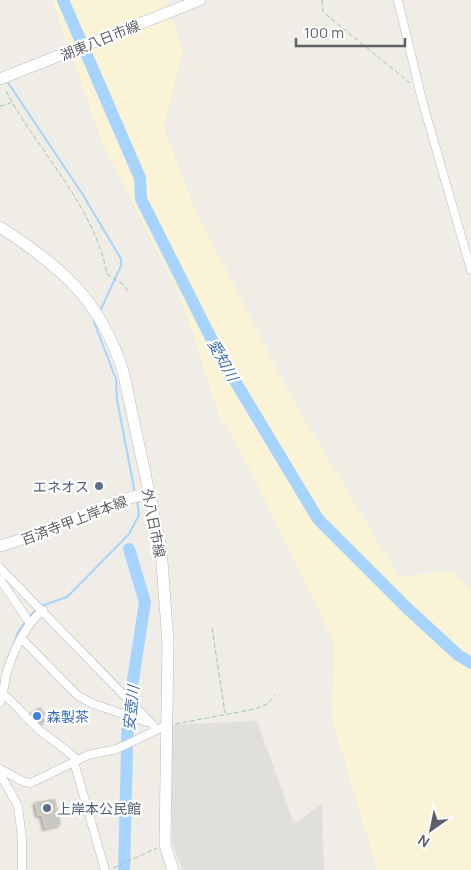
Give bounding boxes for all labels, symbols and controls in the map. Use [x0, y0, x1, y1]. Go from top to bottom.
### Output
street label: 湖東八日市線 [57, 15, 143, 65]
scale bar [296, 15, 405, 47]
text: 100 m [304, 22, 344, 43]
water label: 愛知川 [203, 335, 244, 387]
place label: エネオス [33, 477, 89, 496]
marker: エネオス [93, 480, 105, 492]
street label: 外八日市線 [138, 487, 170, 559]
street label: 百済寺甲上岸本線 [18, 491, 130, 549]
water label: 安壺川 [118, 683, 144, 731]
place label: 森製茶 [47, 707, 89, 726]
marker: 森製茶 [31, 710, 43, 722]
place label: 上岸本公民館 [57, 799, 141, 818]
marker: 上岸本公民館 [41, 802, 53, 814]
north arrow [406, 805, 456, 855]
text: N [414, 831, 433, 852]

